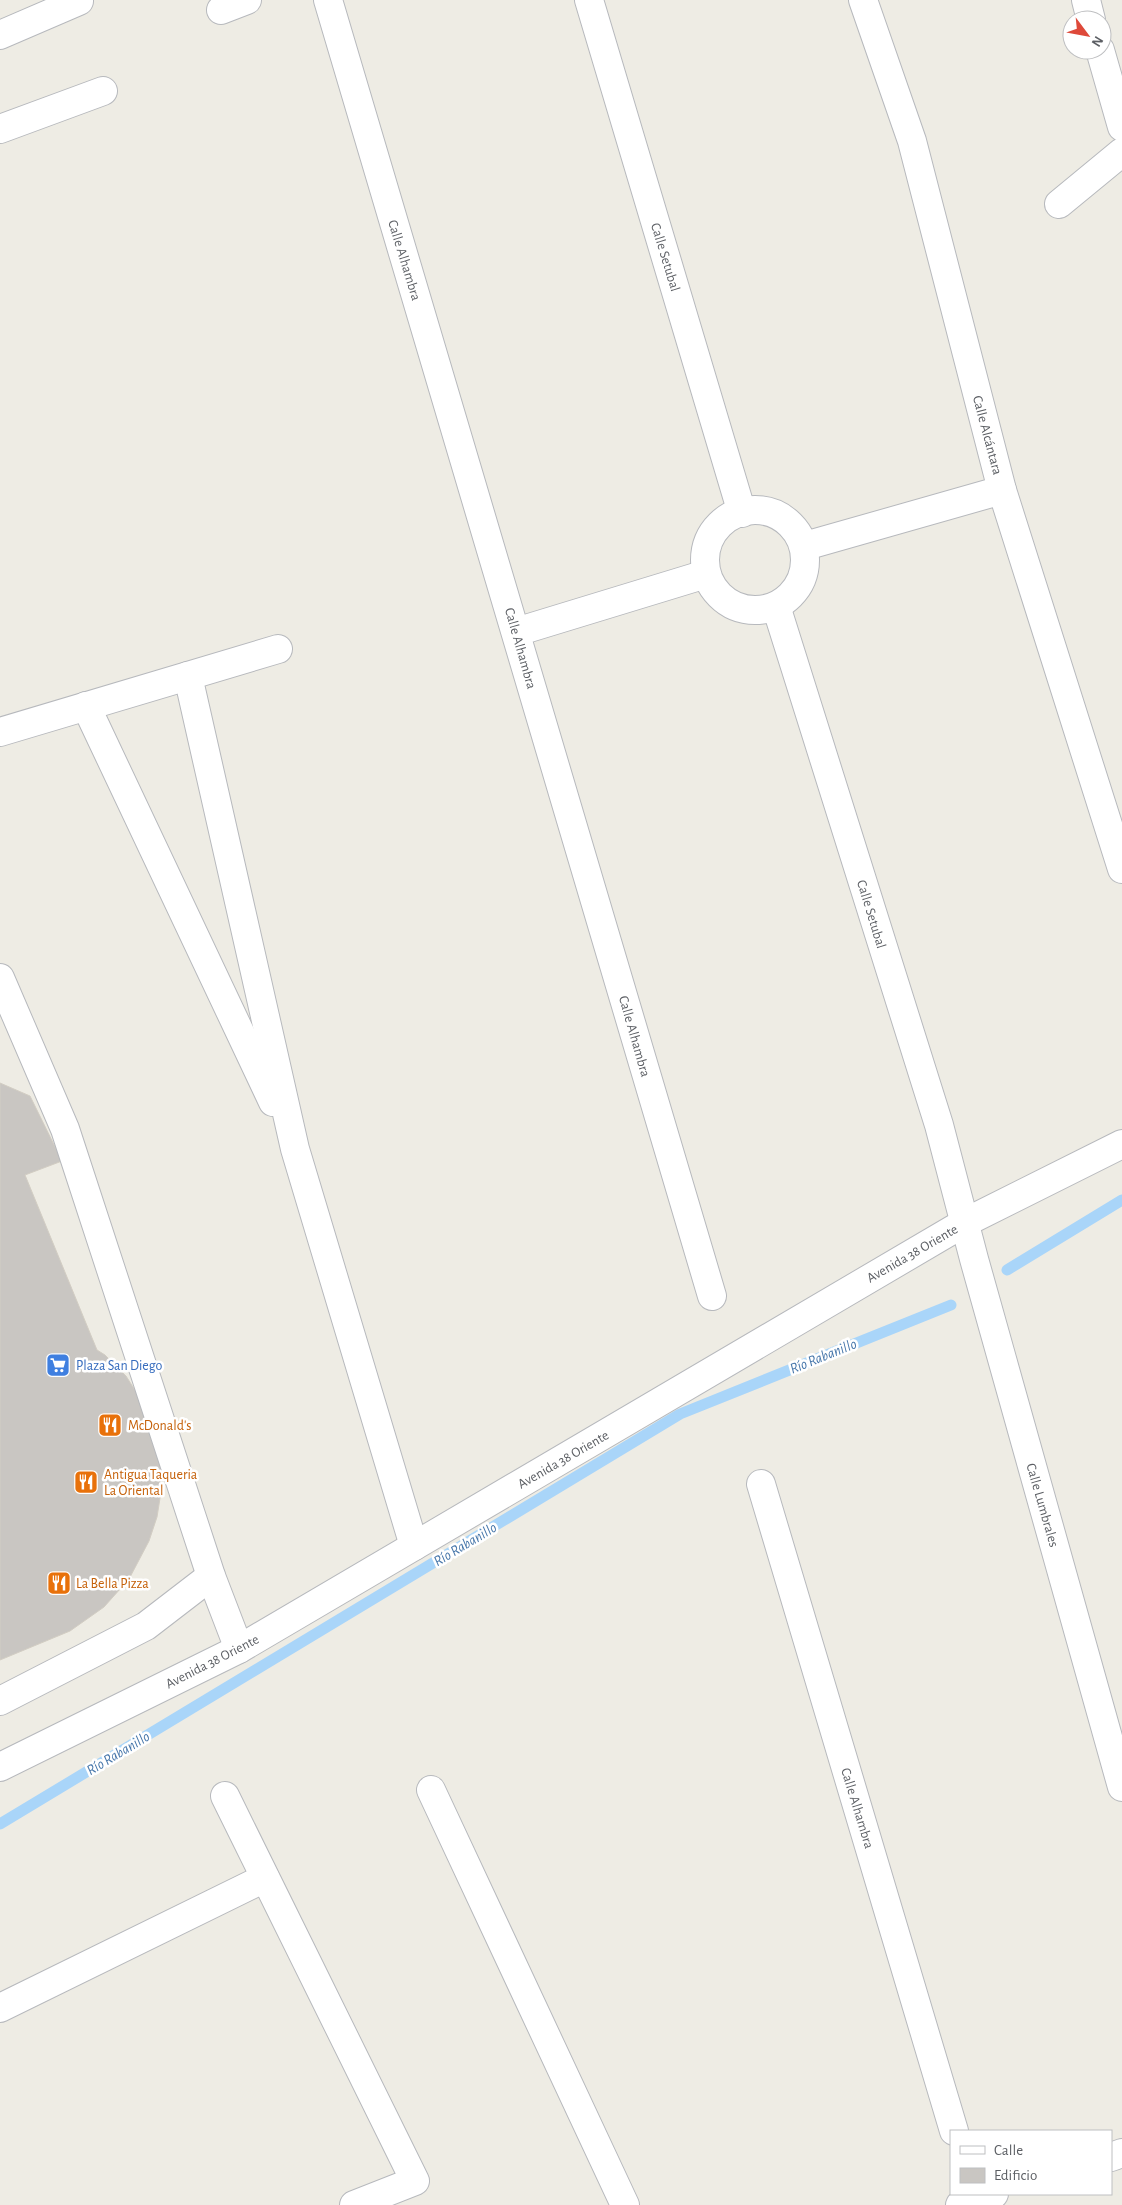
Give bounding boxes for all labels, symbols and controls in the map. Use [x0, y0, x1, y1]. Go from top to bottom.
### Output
north arrow [1062, 10, 1112, 60]
text: N [1089, 34, 1106, 49]
street label: Calle Alhambra [385, 218, 423, 303]
street label: Calle Setubal [648, 221, 682, 293]
street label: Calle Alcántara [970, 394, 1004, 477]
street label: Calle Alhambra [502, 606, 538, 691]
street label: Calle Setubal [854, 878, 888, 950]
street label: Calle Alhambra [616, 994, 652, 1079]
street label: Avenida 38 Oriente [865, 1222, 960, 1286]
water label: Río Rabanillo [788, 1336, 859, 1377]
supermarket icon: Plaza San Diego [45, 1352, 71, 1378]
place label: Plaza San Diego [76, 1359, 163, 1373]
restaurant icon: McDonald's [97, 1412, 123, 1438]
place label: McDonald's [128, 1419, 191, 1433]
street label: Avenida 38 Oriente [516, 1428, 611, 1492]
street label: Calle Lumbrales [1023, 1462, 1061, 1549]
place label: Antigua Taqueria La Oriental [104, 1468, 198, 1498]
restaurant icon: Antigua Taqueria La Oriental [73, 1469, 99, 1495]
water label: Río Rabanillo [431, 1520, 499, 1569]
restaurant icon: La Bella Pizza [46, 1570, 72, 1596]
place label: La Bella Pizza [76, 1577, 149, 1591]
street label: Avenida 38 Oriente [164, 1632, 261, 1691]
water label: Río Rabanillo [84, 1729, 152, 1778]
street label: Calle Alhambra [838, 1766, 876, 1851]
legend [950, 2130, 1112, 2195]
text: Calle [994, 2143, 1023, 2158]
text: Edificio [994, 2168, 1037, 2183]

